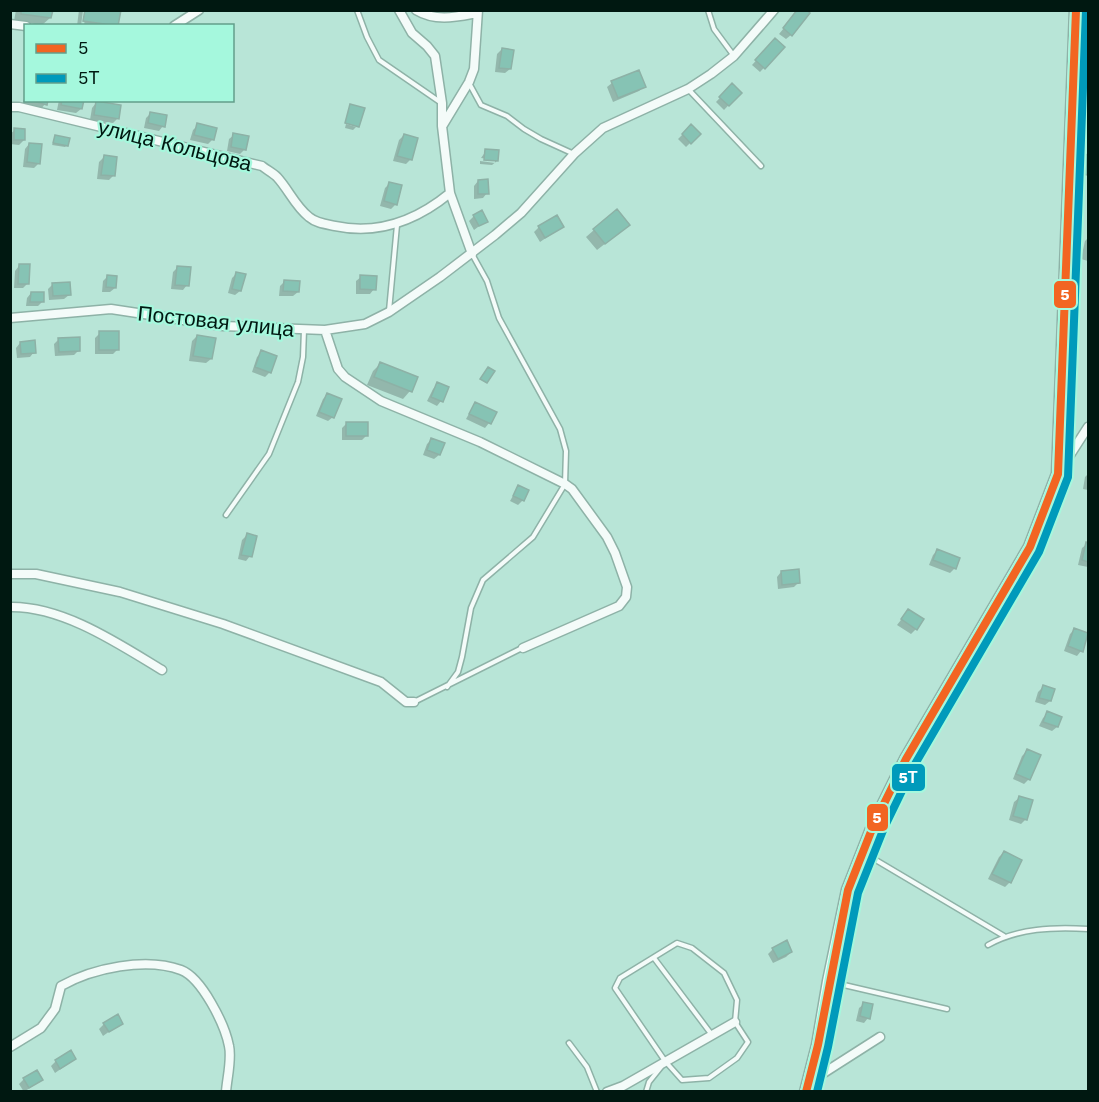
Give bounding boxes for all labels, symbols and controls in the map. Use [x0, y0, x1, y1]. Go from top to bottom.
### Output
legend [24, 24, 234, 102]
text: 5 [78, 37, 88, 58]
text: 5Т [78, 67, 99, 88]
street label: улица Кольцова [96, 114, 255, 176]
line badge: 5 [1053, 280, 1077, 309]
text: 5 [1060, 285, 1070, 304]
street label: Постовая улица [137, 300, 296, 342]
line badge: 5Т [891, 763, 926, 792]
text: 5Т [898, 768, 918, 787]
line badge: 5 [866, 803, 889, 832]
text: 5 [872, 808, 882, 827]

